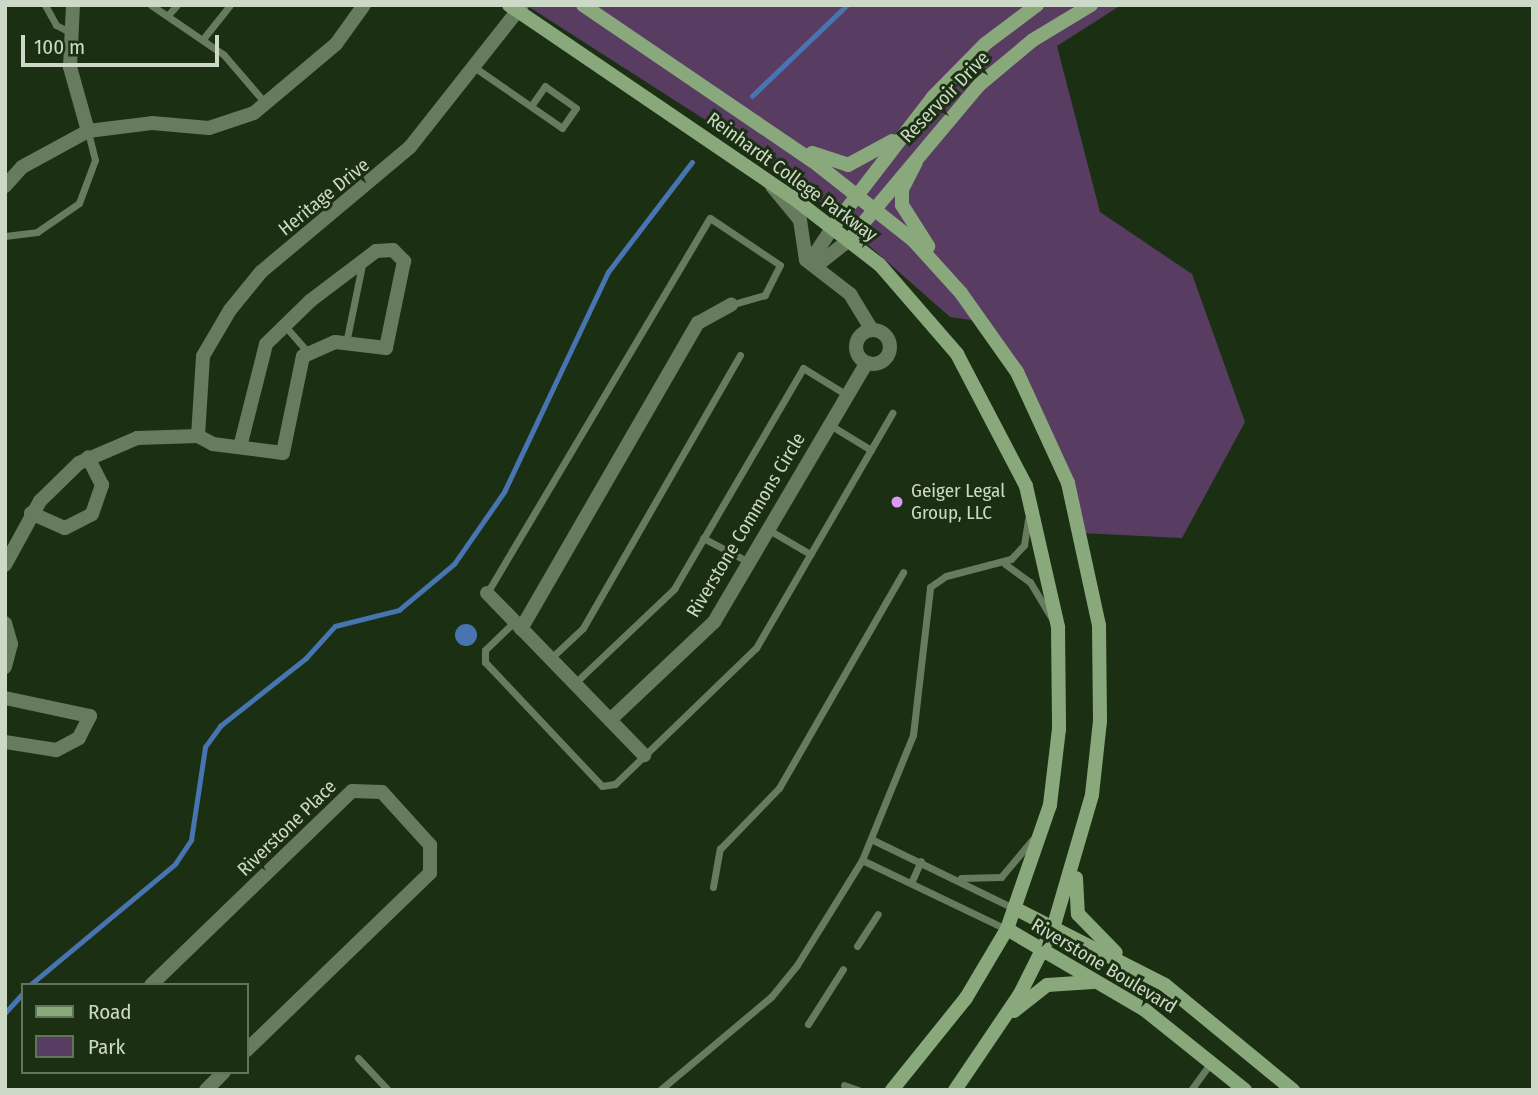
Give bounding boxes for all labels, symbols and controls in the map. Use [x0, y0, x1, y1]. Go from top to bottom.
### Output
scale bar [24, 21, 222, 65]
text: 100 m [34, 34, 85, 60]
street label: Reservoir Drive [896, 47, 994, 147]
street label: Reinhardt College Parkway [702, 108, 882, 246]
street label: Heritage Drive [274, 153, 374, 241]
street label: Riverstone Commons Circle [682, 429, 810, 621]
place label: Geiger Legal Group, LLC [911, 480, 1005, 524]
marker: Geiger Legal Group, LLC [889, 494, 905, 510]
street label: Riverstone Place [233, 775, 341, 881]
street label: Riverstone Boulevard [1027, 914, 1181, 1018]
legend [21, 983, 248, 1074]
text: Road [88, 999, 132, 1025]
text: Park [88, 1034, 125, 1060]

